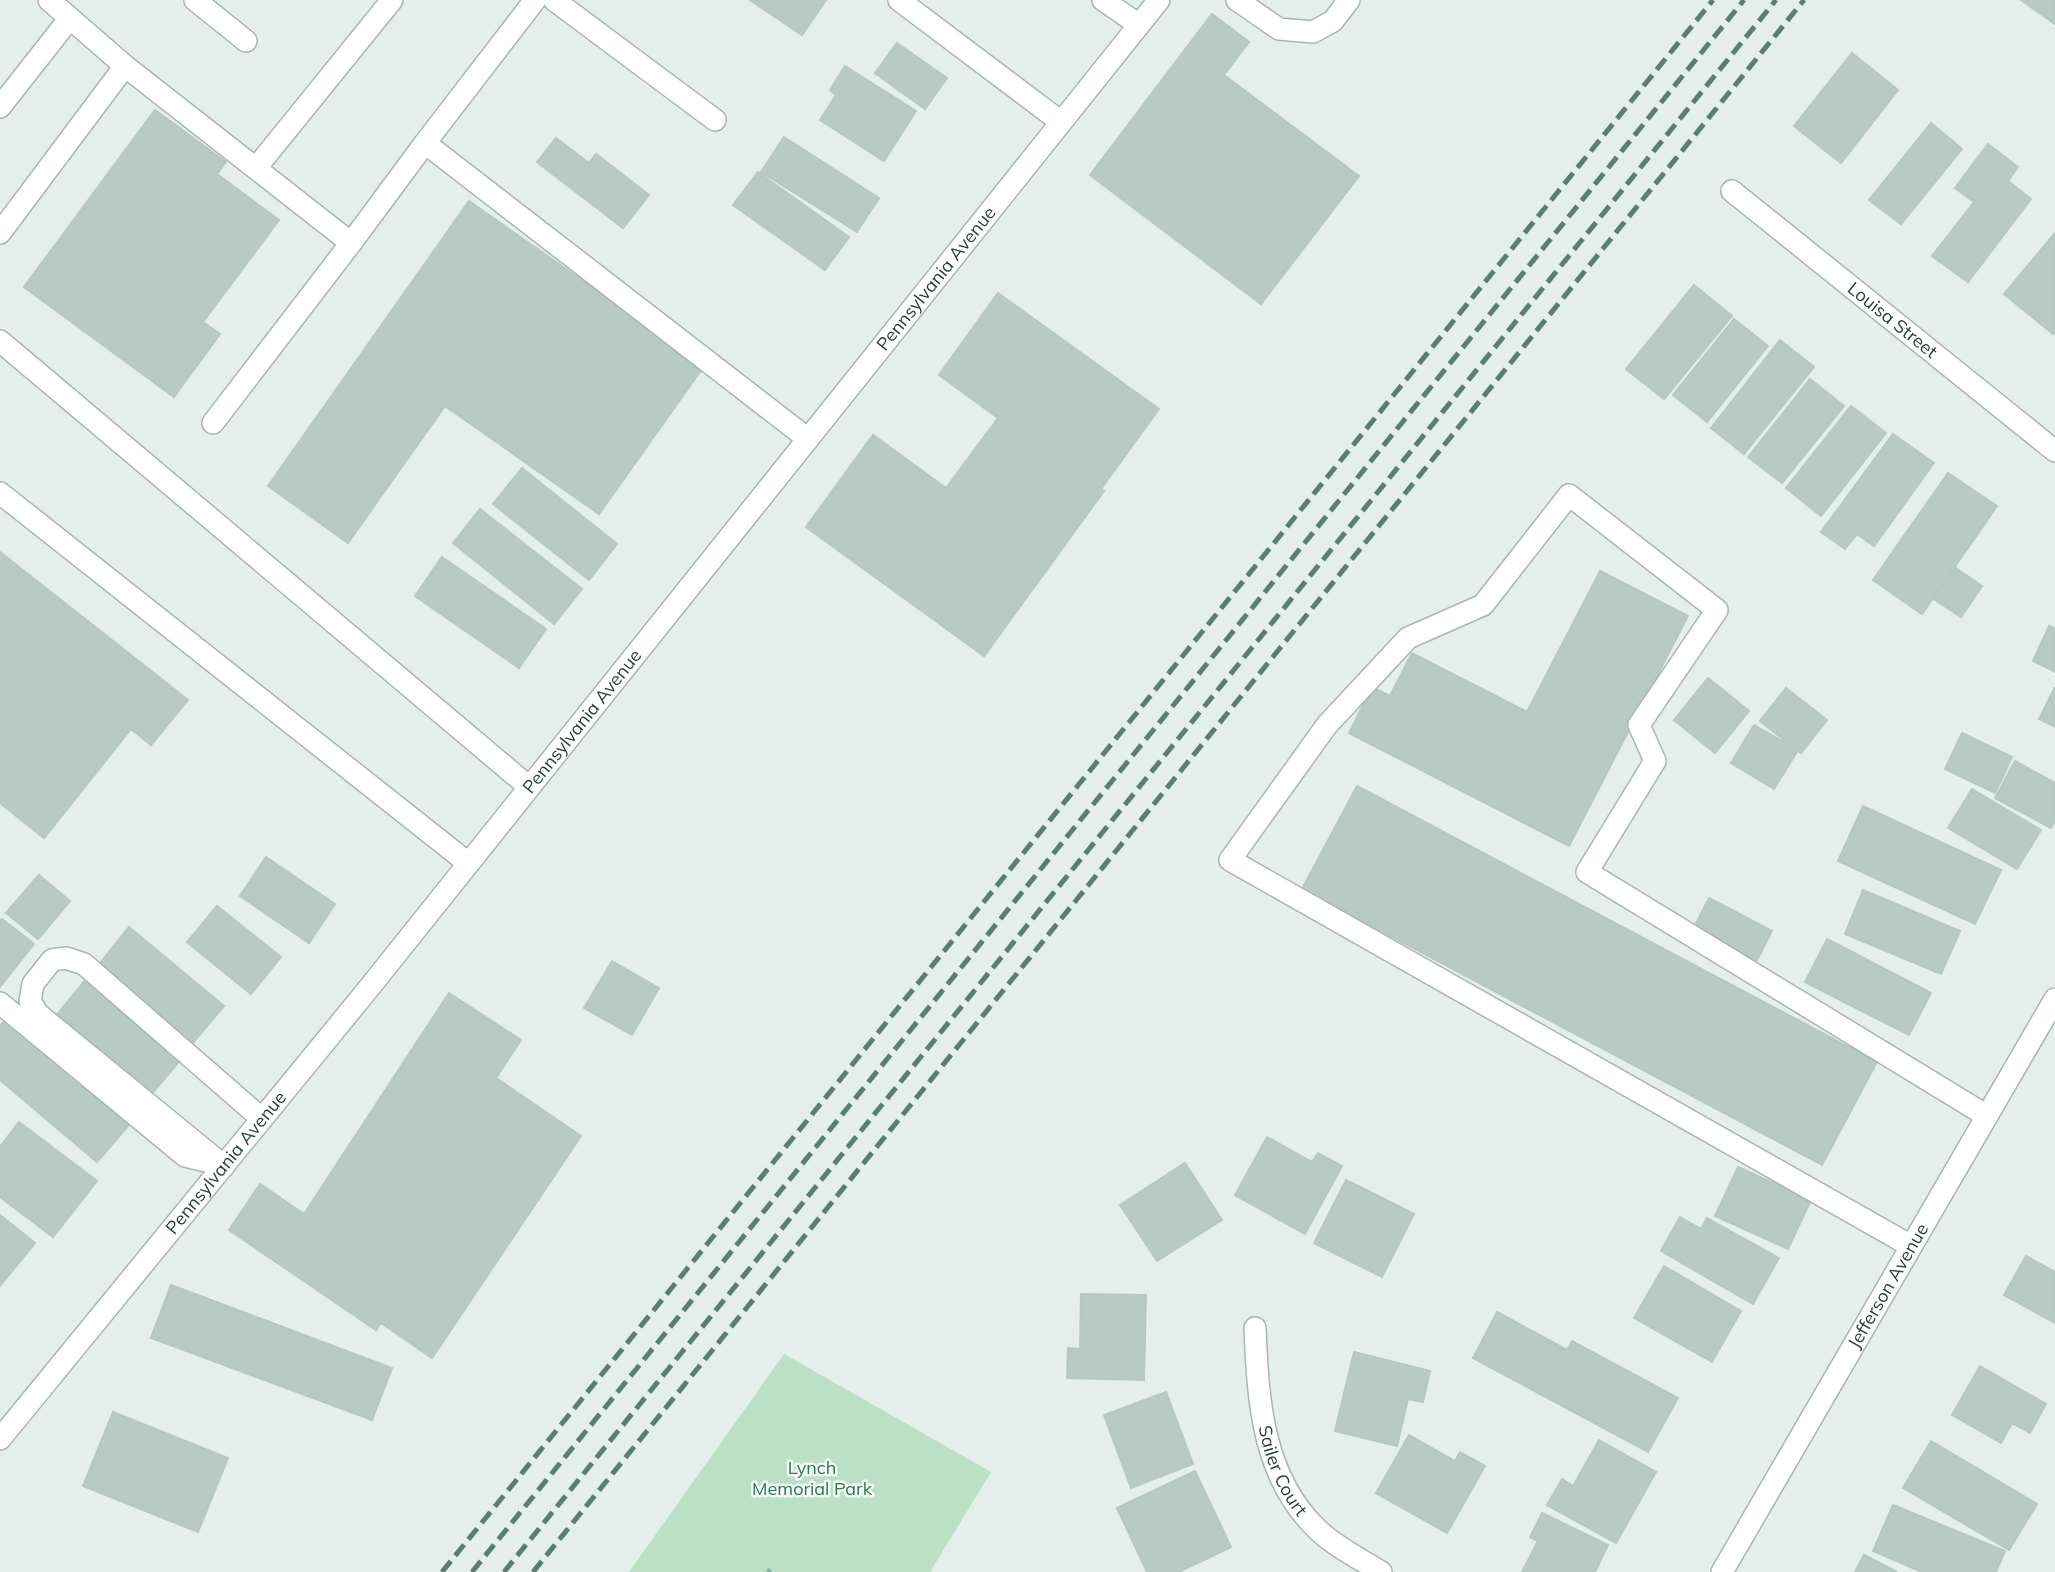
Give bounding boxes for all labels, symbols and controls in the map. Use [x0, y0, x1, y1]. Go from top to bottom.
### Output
street label: Pennsylvania Avenue [871, 202, 1000, 355]
street label: Louisa Street [1843, 277, 1942, 363]
street label: Pennsylvania Avenue [517, 644, 646, 798]
street label: Pennsylvania Avenue [160, 1086, 291, 1239]
street label: Jefferson Avenue [1843, 1219, 1933, 1352]
street label: Sailer Court [1254, 1423, 1313, 1521]
park label: Lynch Memorial Park [752, 1456, 873, 1500]

